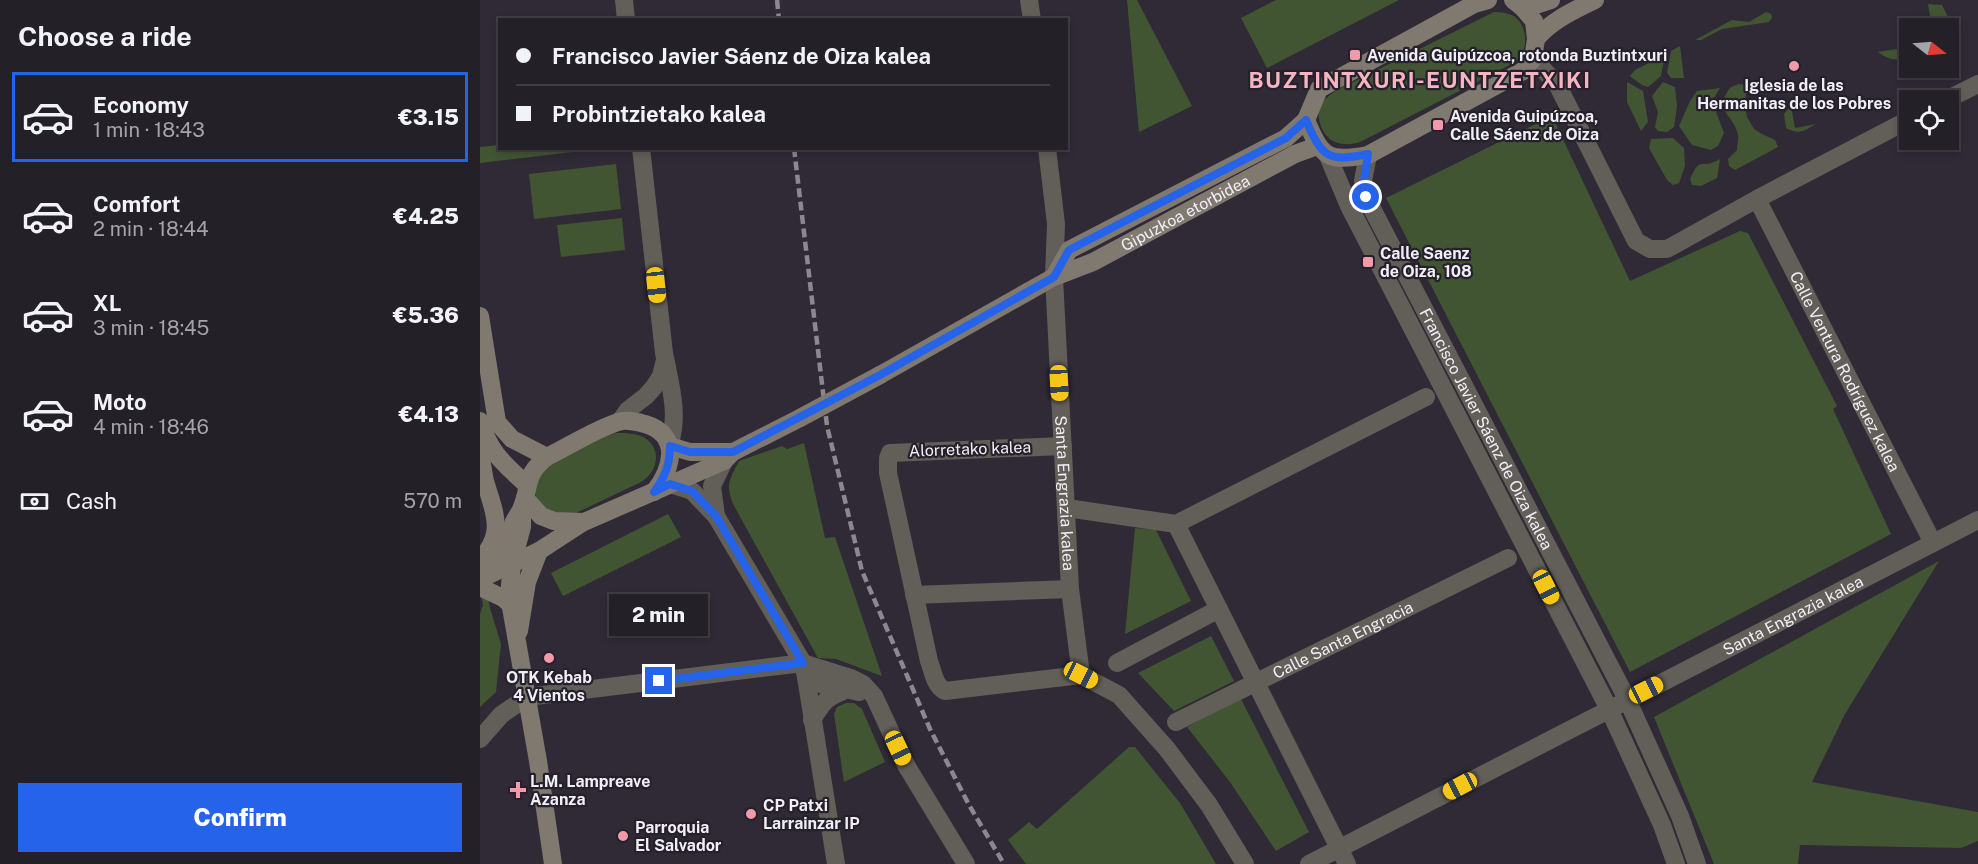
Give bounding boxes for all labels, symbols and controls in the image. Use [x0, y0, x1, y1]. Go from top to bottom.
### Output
north arrow [1899, 18, 1959, 78]
map controls [1899, 18, 1959, 150]
text: Choose a ride [18, 20, 192, 52]
text: Francisco Javier Sáenz de Oiza kalea [552, 43, 931, 69]
place label: Avenida Guipúzcoa, rotonda Buztintxuri [1367, 46, 1667, 65]
marker: Avenida Guipúzcoa, rotonda Buztintxuri [1348, 48, 1362, 62]
marker: Iglesia de las Hermanitas de los Pobres [1787, 59, 1801, 73]
district label: BUZTINTXURI-EUNTZETXIKI [1248, 67, 1592, 93]
place label: Iglesia de las Hermanitas de los Pobres [1697, 76, 1891, 113]
icon: car [21, 90, 75, 144]
button: locate [1899, 90, 1959, 150]
text: Economy [93, 92, 189, 118]
text: Probintzietako kalea [552, 101, 766, 127]
text: €3.15 [398, 104, 459, 130]
place label: Avenida Guipúzcoa, Calle Sáenz de Oiza [1450, 107, 1599, 144]
text: 1 min · 18:43 [93, 118, 205, 142]
marker: Avenida Guipúzcoa, Calle Sáenz de Oiza [1431, 118, 1445, 132]
street label: Gipuzkoa etorbidea [1117, 171, 1253, 255]
route start [1352, 183, 1379, 210]
icon: car [21, 189, 75, 243]
text: Comfort [93, 191, 180, 217]
text: €4.25 [393, 203, 459, 229]
text: 2 min · 18:44 [93, 217, 209, 241]
place label: Calle Saenz de Oiza, 108 [1380, 244, 1472, 281]
marker: Calle Saenz de Oiza, 108 [1361, 255, 1375, 269]
car [645, 266, 667, 304]
street label: Calle Ventura Rodríguez kalea [1786, 268, 1904, 475]
icon: car [21, 288, 75, 342]
text: XL [93, 290, 121, 316]
text: €5.36 [393, 302, 459, 328]
street label: Francisco Javier Sáenz de Oiza kalea [1416, 305, 1557, 553]
text: 3 min · 18:45 [93, 316, 209, 340]
car [1049, 365, 1069, 401]
icon: car [21, 387, 75, 441]
text: Moto [93, 389, 147, 415]
text: €4.13 [398, 401, 459, 427]
text: 4 min · 18:46 [93, 415, 209, 439]
street label: Santa Engrazia kalea [1052, 415, 1079, 571]
street label: Alorretako kalea [909, 437, 1031, 461]
icon: cash [18, 485, 51, 518]
text: Cash [66, 488, 117, 514]
text: 570 m [403, 489, 462, 513]
car [1530, 567, 1562, 607]
street label: Santa Engrazia kalea [1719, 571, 1866, 659]
callout: 2 min [610, 594, 708, 636]
street label: Calle Santa Engracia [1269, 597, 1416, 682]
text: 2 min [632, 603, 685, 627]
marker: OTK Kebab 4 Vientos [542, 651, 556, 665]
car [1061, 659, 1101, 691]
route end [645, 667, 672, 694]
place label: OTK Kebab 4 Vientos [506, 668, 592, 705]
car [1626, 674, 1666, 706]
car [882, 728, 914, 768]
car [1440, 770, 1480, 802]
place label: L.M. Lampreave Azanza [530, 772, 650, 809]
button: Confirm [18, 783, 462, 852]
marker: L.M. Lampreave Azanza [511, 783, 525, 797]
place label: CP Patxi Larrainzar IP [763, 796, 860, 833]
marker: CP Patxi Larrainzar IP [744, 807, 758, 821]
place label: Parroquia El Salvador [635, 818, 722, 855]
marker: Parroquia El Salvador [616, 829, 630, 843]

